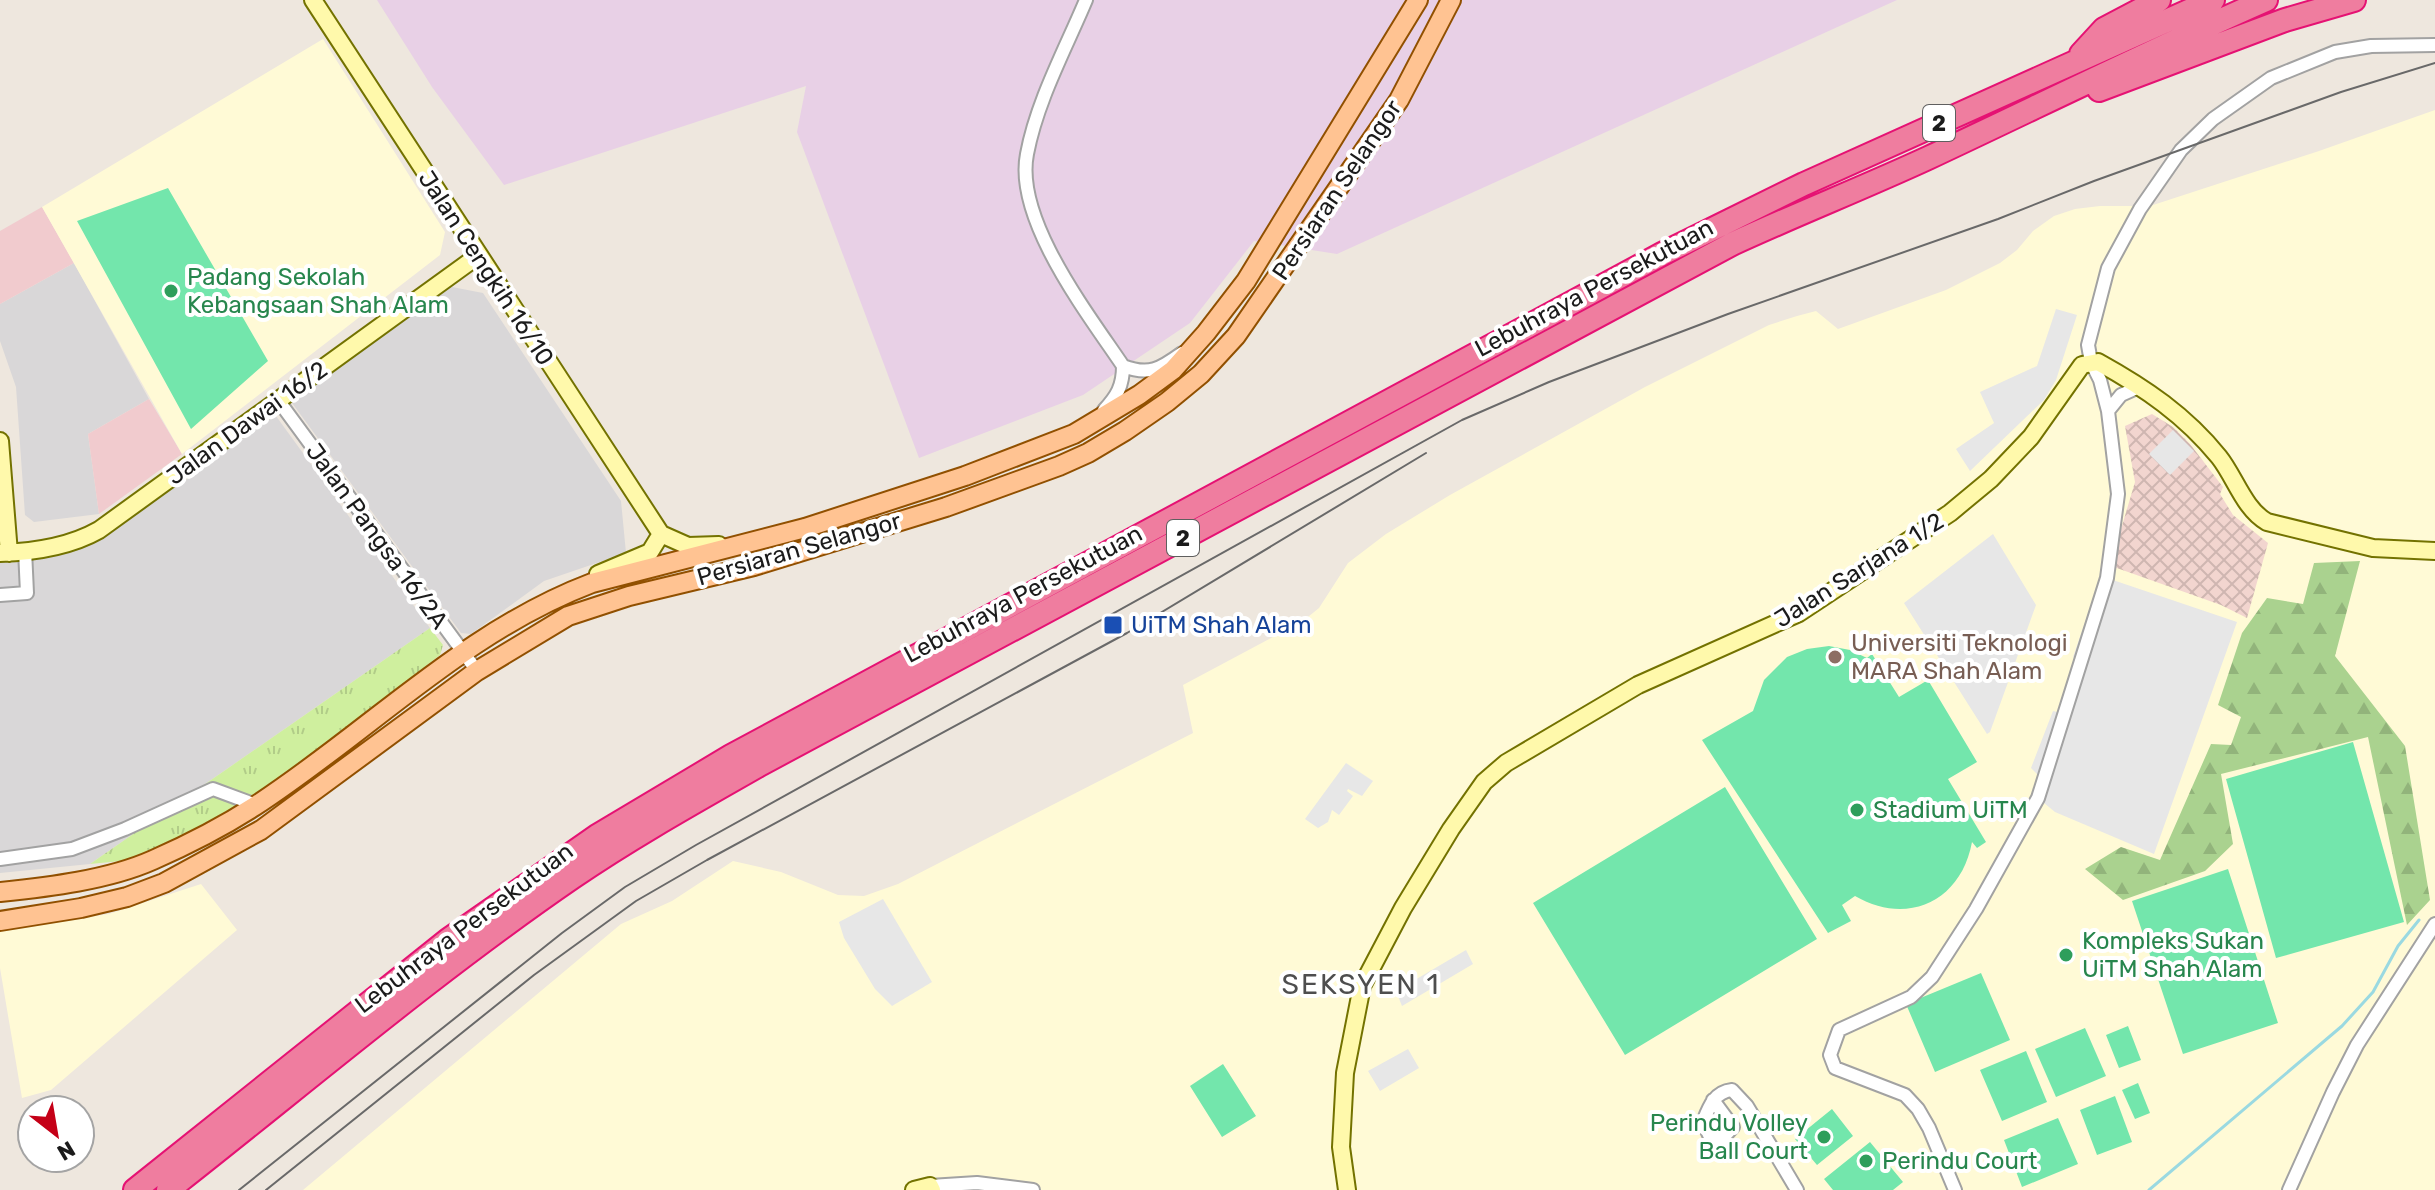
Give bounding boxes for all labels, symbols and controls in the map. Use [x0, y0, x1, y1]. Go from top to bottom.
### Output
street label: Persiaran Selangor [1266, 95, 1408, 285]
road number: 2 [1923, 105, 1955, 141]
street label: Jalan Cengkih 16/10 [413, 165, 559, 371]
street label: Lebuhraya Persekutuan [1470, 213, 1718, 363]
place label: Padang Sekolah Kebangsaan Shah Alam [187, 263, 449, 319]
marker: Padang Sekolah Kebangsaan Shah Alam [162, 282, 180, 300]
street label: Jalan Dawai 16/2 [161, 355, 333, 491]
street label: Jalan Pangsa 16/2A [300, 438, 454, 634]
street label: Persiaran Selangor [694, 506, 904, 592]
street label: Jalan Sarjana 1/2 [1769, 507, 1949, 633]
street label: Lebuhraya Persekutuan [899, 519, 1147, 669]
road number: 2 [1167, 520, 1199, 556]
place label: UiTM Shah Alam [1131, 611, 1312, 639]
marker: UiTM Shah Alam [1102, 614, 1124, 636]
place label: Universiti Teknologi MARA Shah Alam [1851, 629, 2068, 685]
marker: Universiti Teknologi MARA Shah Alam [1826, 648, 1844, 666]
place label: Stadium UiTM [1873, 796, 2028, 824]
marker: Stadium UiTM [1848, 801, 1866, 819]
street label: Lebuhraya Persekutuan [349, 837, 579, 1019]
place label: Kompleks Sukan UiTM Shah Alam [2082, 927, 2264, 983]
marker: Kompleks Sukan UiTM Shah Alam [2057, 946, 2075, 964]
district label: SEKSYEN 1 [1282, 968, 1440, 1001]
north arrow [16, 1094, 96, 1174]
place label: Perindu Volley Ball Court [1650, 1109, 1808, 1165]
marker: Perindu Volley Ball Court [1815, 1128, 1833, 1146]
text: N [52, 1135, 80, 1166]
place label: Perindu Court [1882, 1147, 2037, 1175]
marker: Perindu Court [1857, 1152, 1875, 1170]

